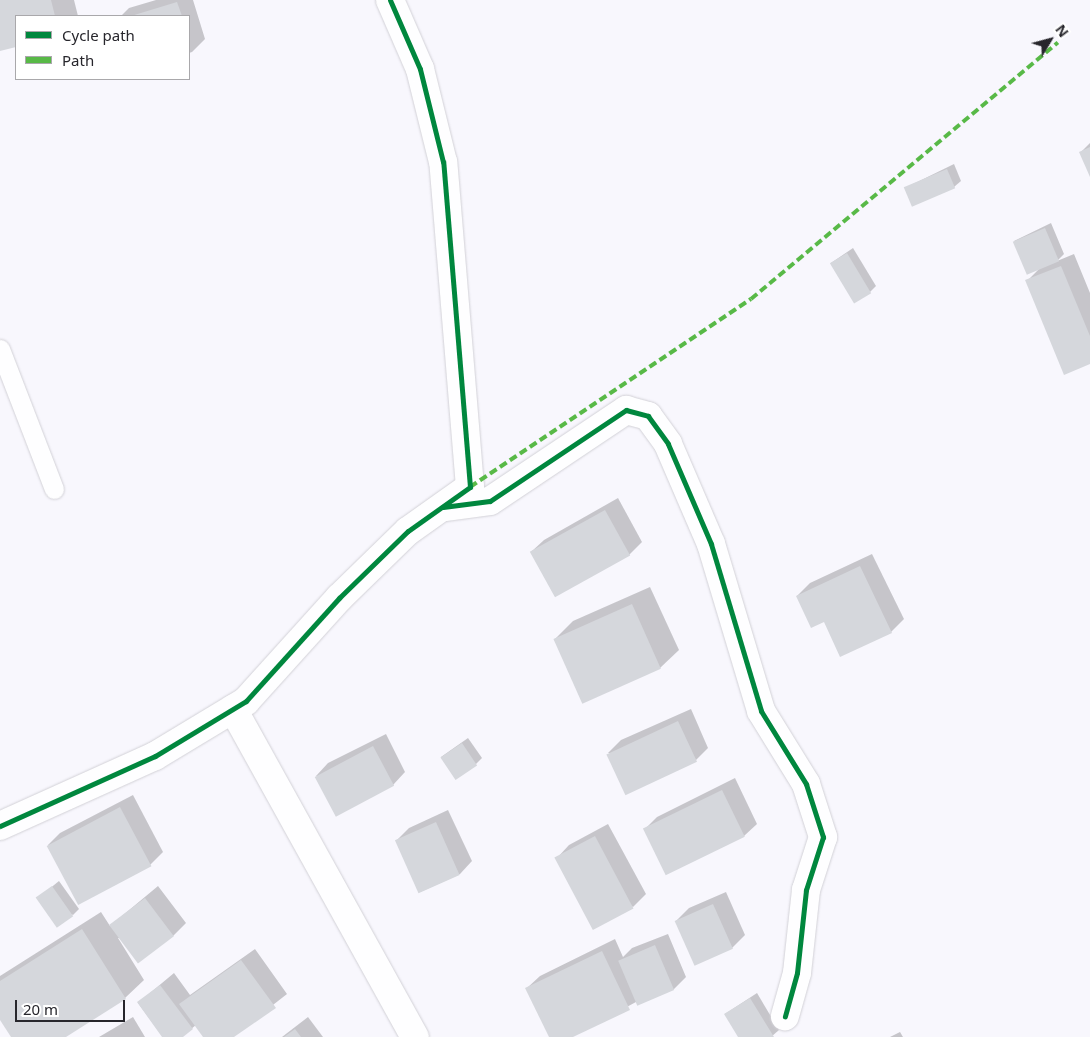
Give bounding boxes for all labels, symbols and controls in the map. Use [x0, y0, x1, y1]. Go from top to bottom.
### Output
legend [15, 15, 190, 80]
north arrow [1025, 15, 1075, 65]
text: N [1051, 20, 1073, 41]
text: Cycle path [62, 25, 135, 45]
text: Path [62, 50, 94, 70]
scale bar [18, 990, 128, 1022]
text: 20 m [23, 999, 58, 1019]

